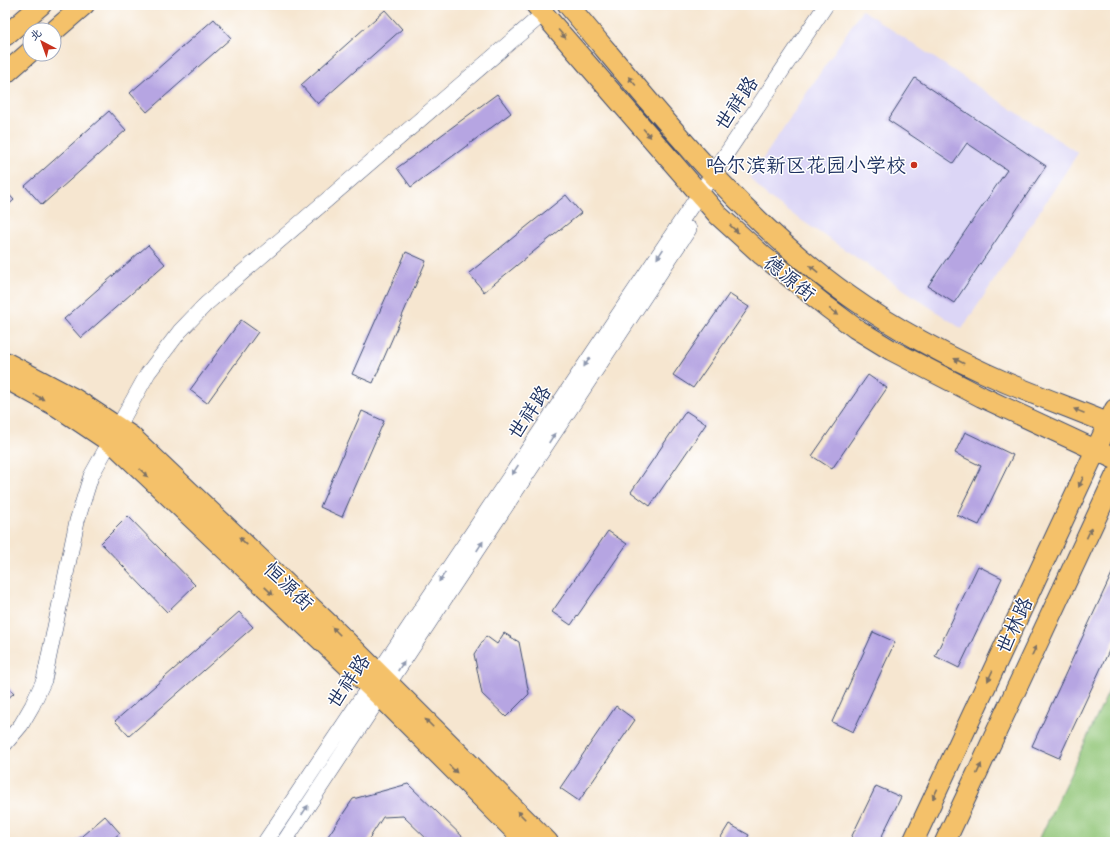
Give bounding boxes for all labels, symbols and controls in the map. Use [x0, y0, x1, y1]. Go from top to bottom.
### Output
north arrow [22, 22, 62, 62]
text: 北 [27, 26, 44, 43]
one-way arrow [557, 29, 566, 40]
street label: 世祥路 [709, 71, 764, 135]
one-way arrow [628, 76, 637, 85]
one-way arrow [642, 127, 651, 138]
place label: 哈尔滨新区花园小学校 [706, 153, 906, 178]
marker: 哈尔滨新区花园小学校 [909, 160, 919, 170]
one-way arrow [729, 225, 739, 234]
one-way arrow [656, 249, 664, 259]
street label: 德源街 [759, 250, 821, 307]
one-way arrow [809, 265, 820, 274]
one-way arrow [828, 308, 839, 317]
one-way arrow [583, 356, 591, 367]
one-way arrow [953, 357, 965, 364]
street label: 世祥路 [502, 380, 557, 444]
one-way arrow [33, 393, 45, 400]
one-way arrow [1072, 408, 1084, 414]
one-way arrow [548, 432, 555, 443]
one-way arrow [511, 464, 519, 475]
one-way arrow [139, 468, 149, 478]
one-way arrow [1078, 476, 1084, 488]
one-way arrow [1086, 527, 1092, 539]
one-way arrow [238, 536, 248, 546]
one-way arrow [476, 541, 484, 551]
street label: 恒源街 [258, 557, 319, 616]
one-way arrow [438, 572, 446, 583]
one-way arrow [264, 586, 274, 596]
street label: 世林路 [990, 592, 1039, 658]
one-way arrow [331, 626, 341, 636]
one-way arrow [1031, 645, 1037, 656]
street label: 世祥路 [321, 649, 376, 713]
one-way arrow [397, 661, 405, 671]
one-way arrow [987, 670, 993, 682]
one-way arrow [424, 718, 434, 728]
one-way arrow [976, 763, 982, 774]
one-way arrow [448, 764, 458, 774]
one-way arrow [932, 788, 938, 799]
one-way arrow [302, 804, 309, 815]
one-way arrow [516, 810, 526, 819]

